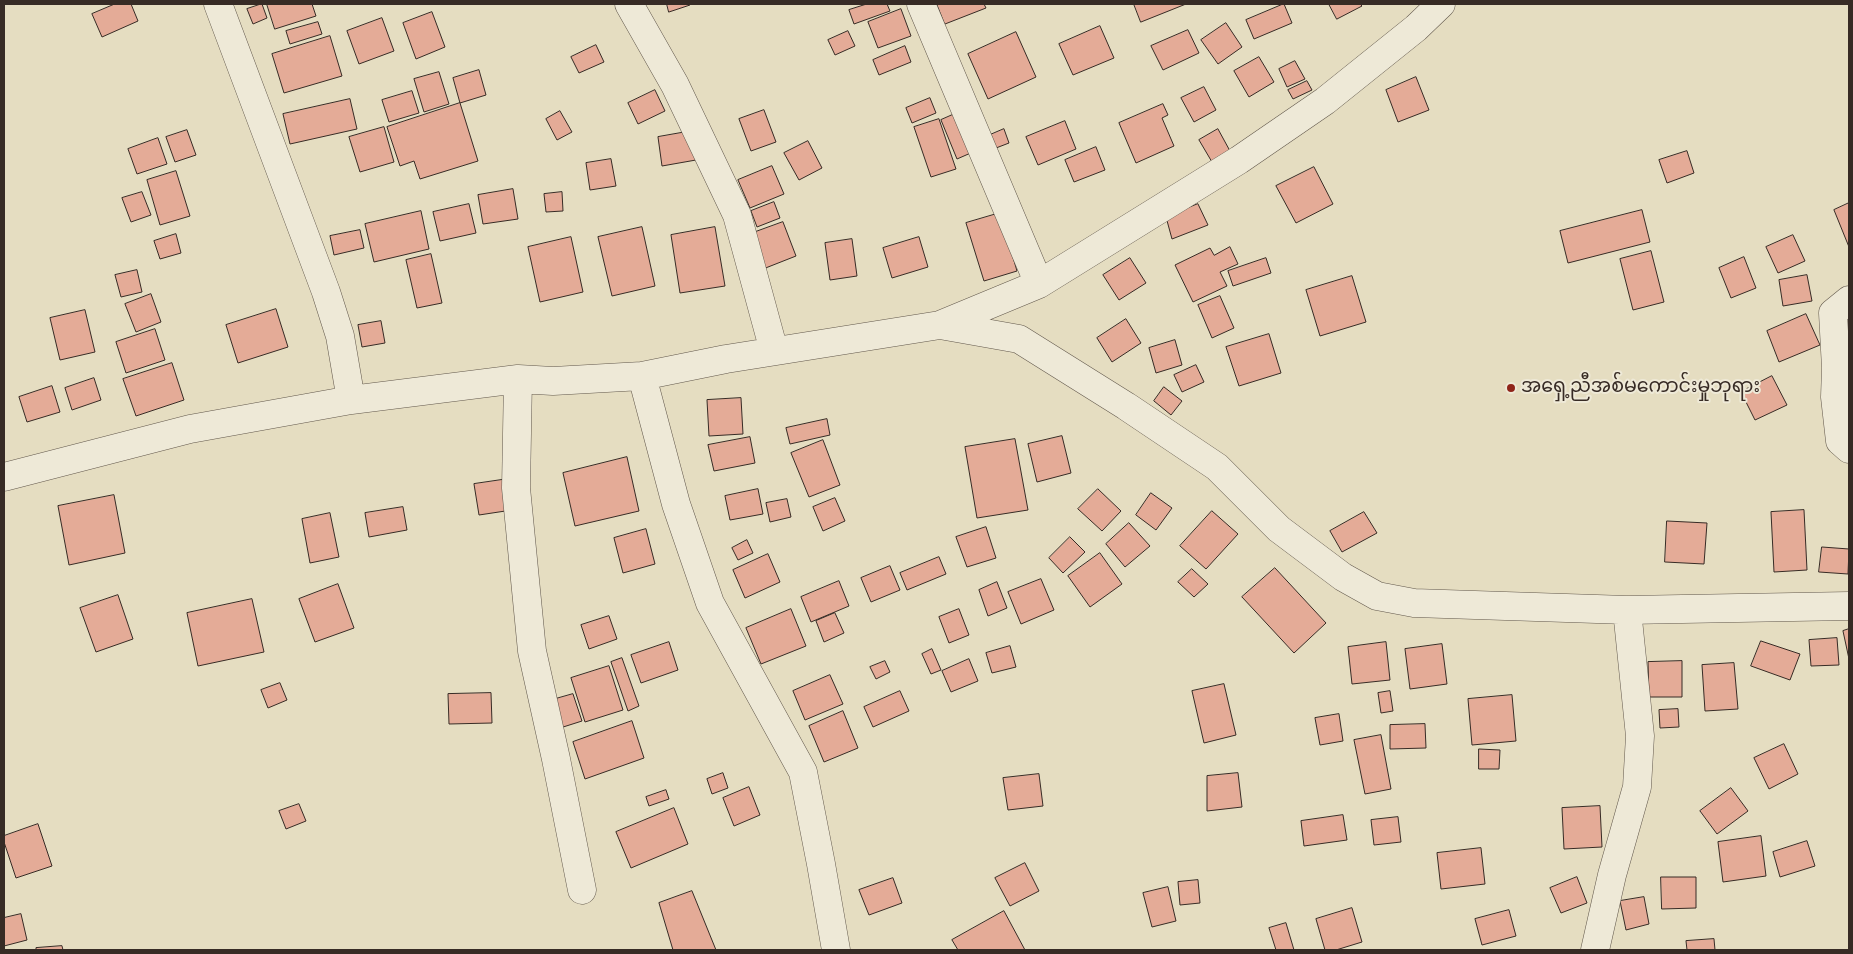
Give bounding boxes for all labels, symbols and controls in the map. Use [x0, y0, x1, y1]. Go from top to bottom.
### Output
place label: အရှေ့ညီအစ်မကောင်းမှုဘုရား [1521, 377, 1760, 399]
marker: အရှေ့ညီအစ်မကောင်းမှုဘုရား [1505, 382, 1517, 394]

